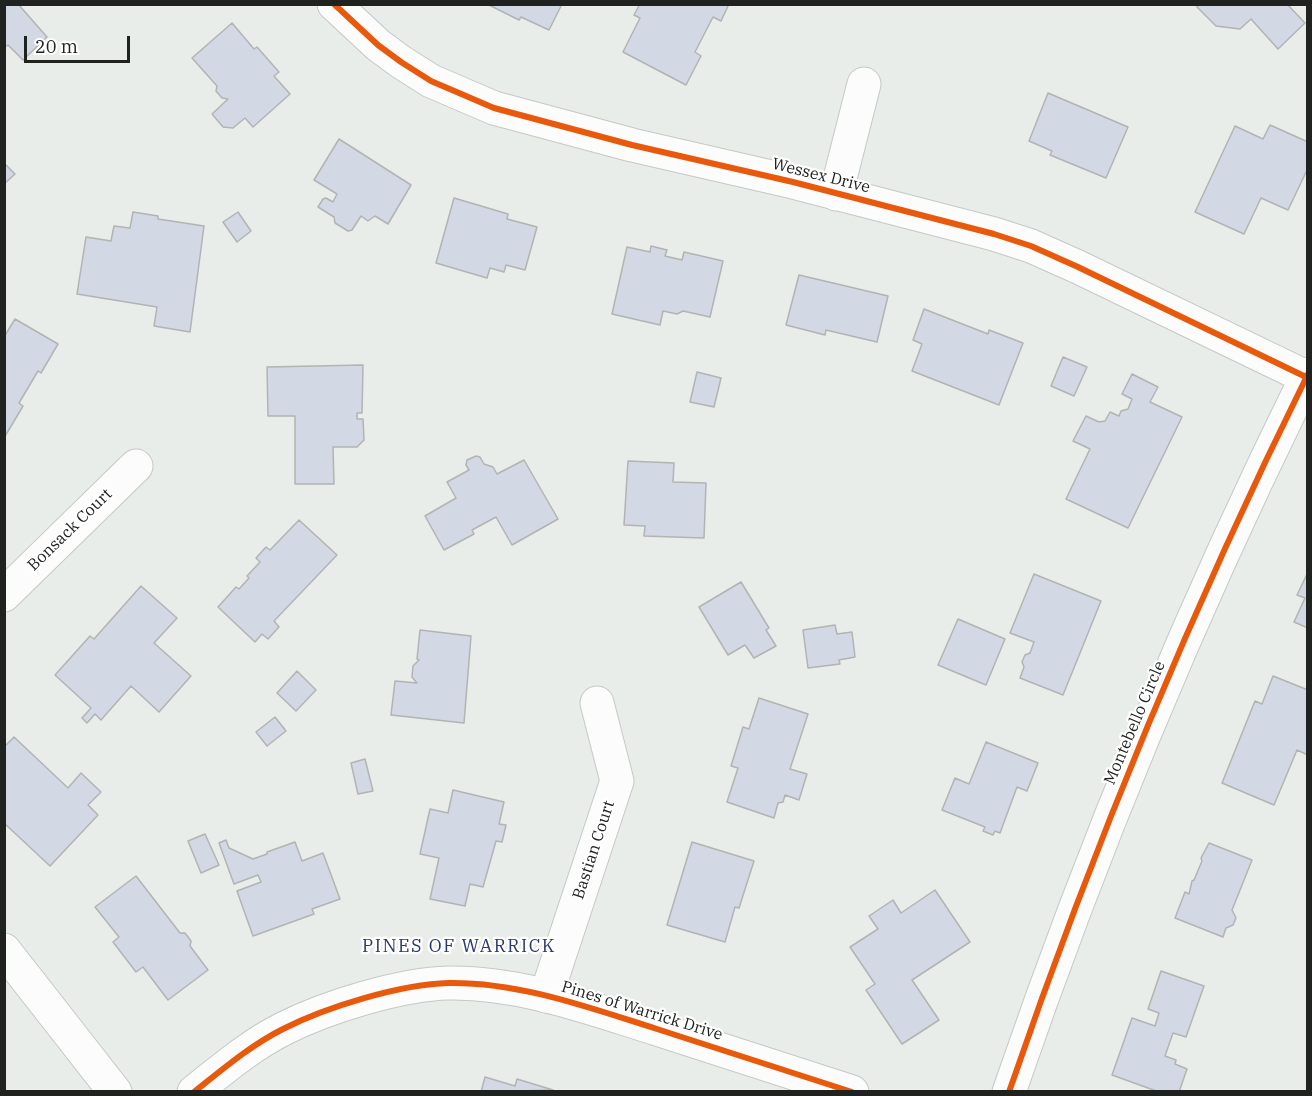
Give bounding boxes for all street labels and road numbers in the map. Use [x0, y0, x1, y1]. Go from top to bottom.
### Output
street label: Wessex Drive [770, 155, 872, 197]
street label: Bonsack Court [24, 485, 116, 575]
street label: Montebello Circle [1100, 658, 1170, 788]
street label: Bastian Court [569, 798, 619, 902]
street label: Pines of Warrick Drive [559, 977, 725, 1045]

